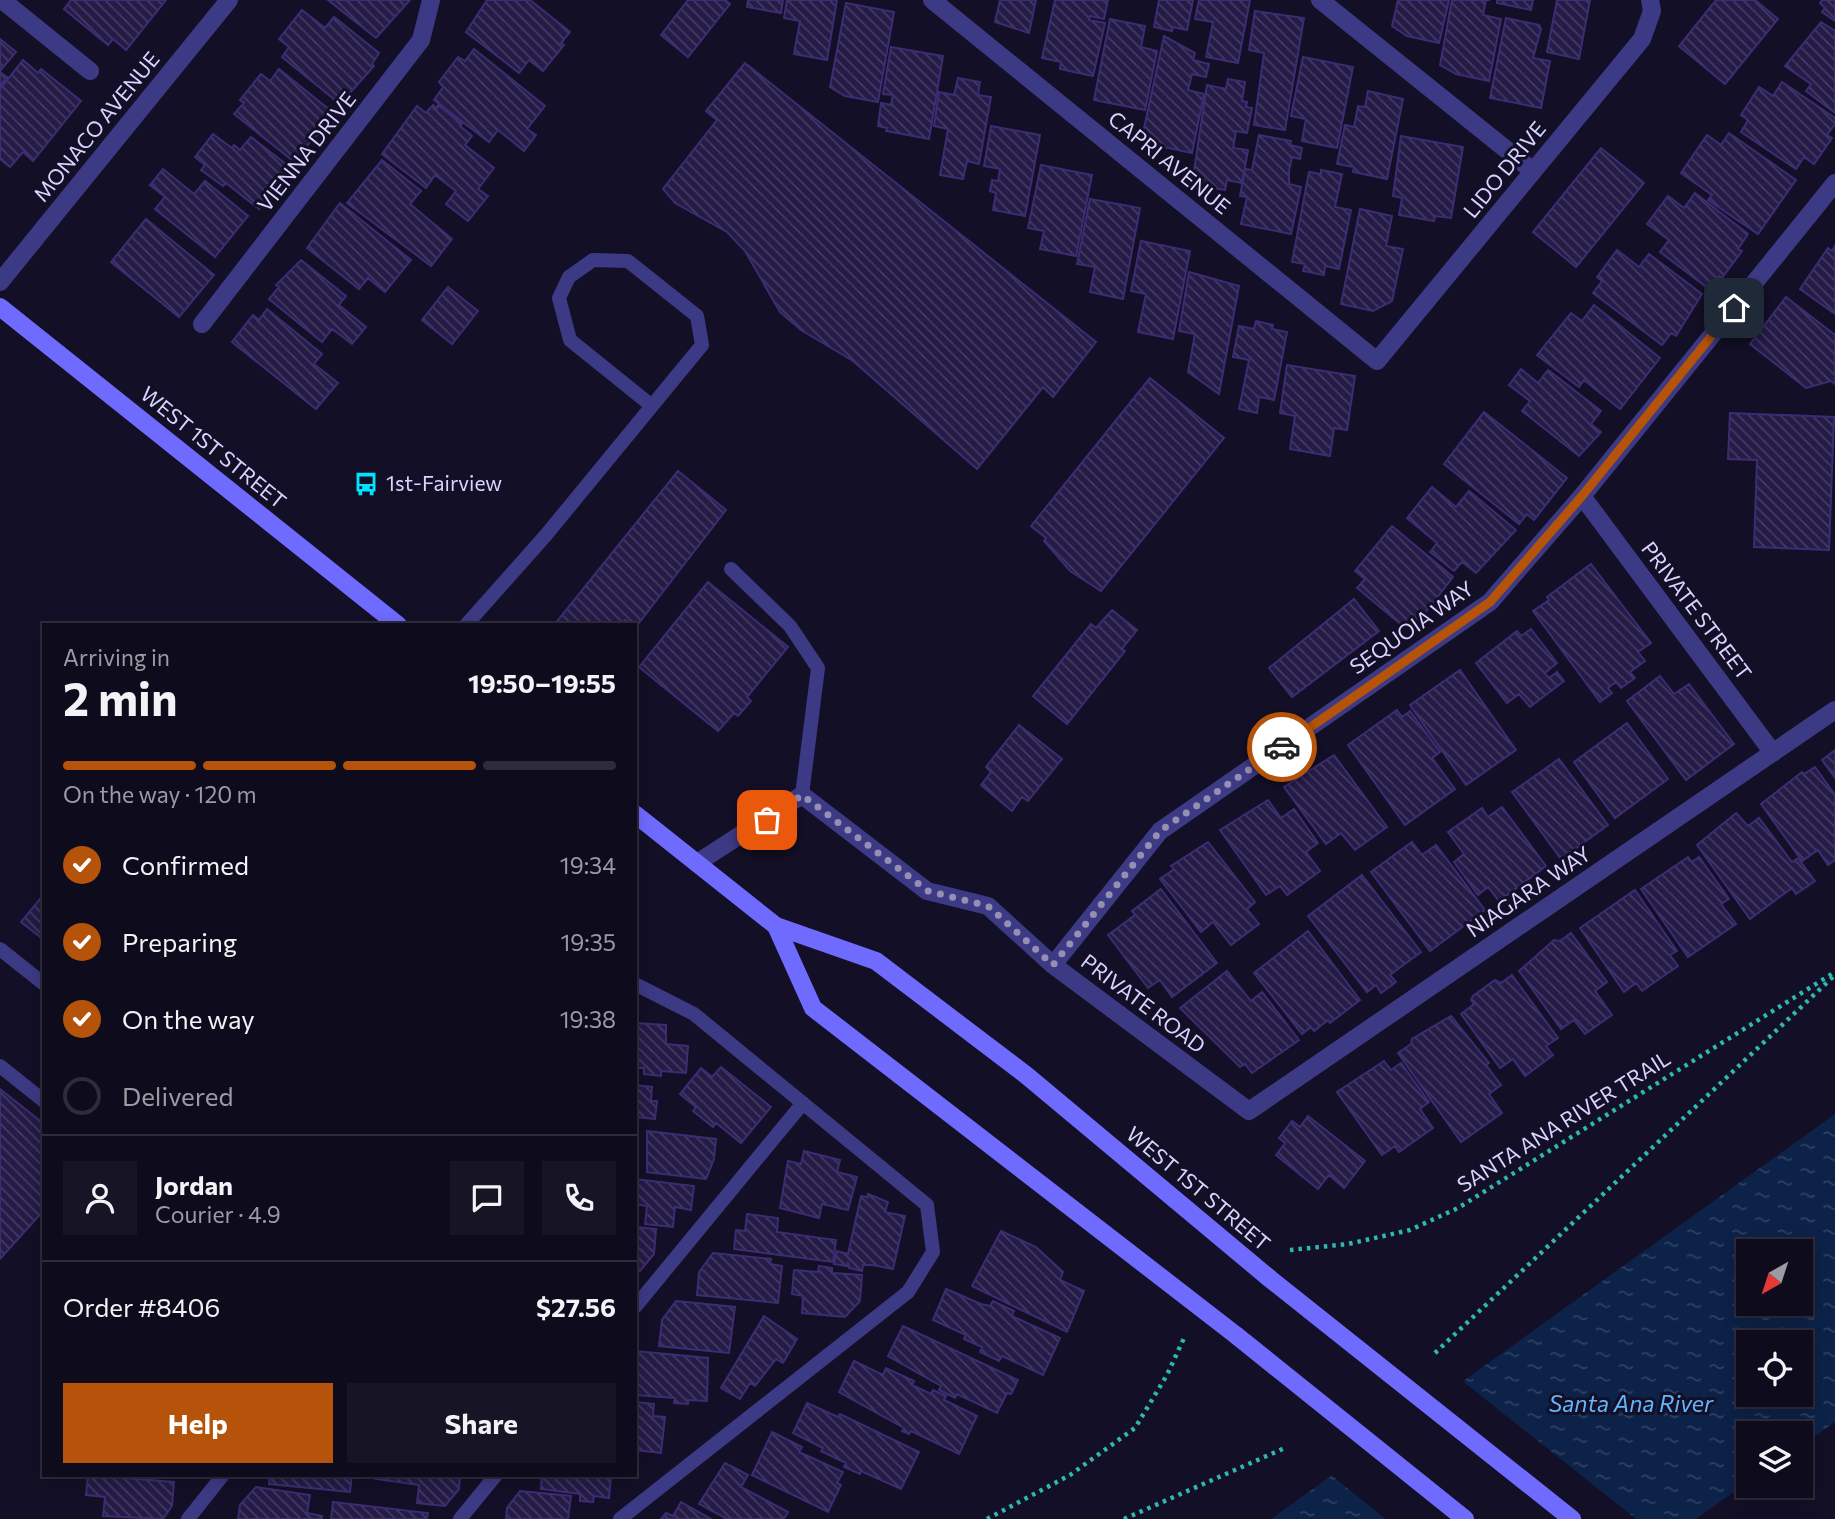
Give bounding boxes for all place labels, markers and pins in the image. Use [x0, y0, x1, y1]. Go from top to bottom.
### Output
pin [1704, 278, 1764, 338]
bus stop icon: 1st-Fairview [352, 470, 380, 498]
place label: 1st-Fairview [386, 470, 502, 495]
pin [737, 790, 797, 850]

